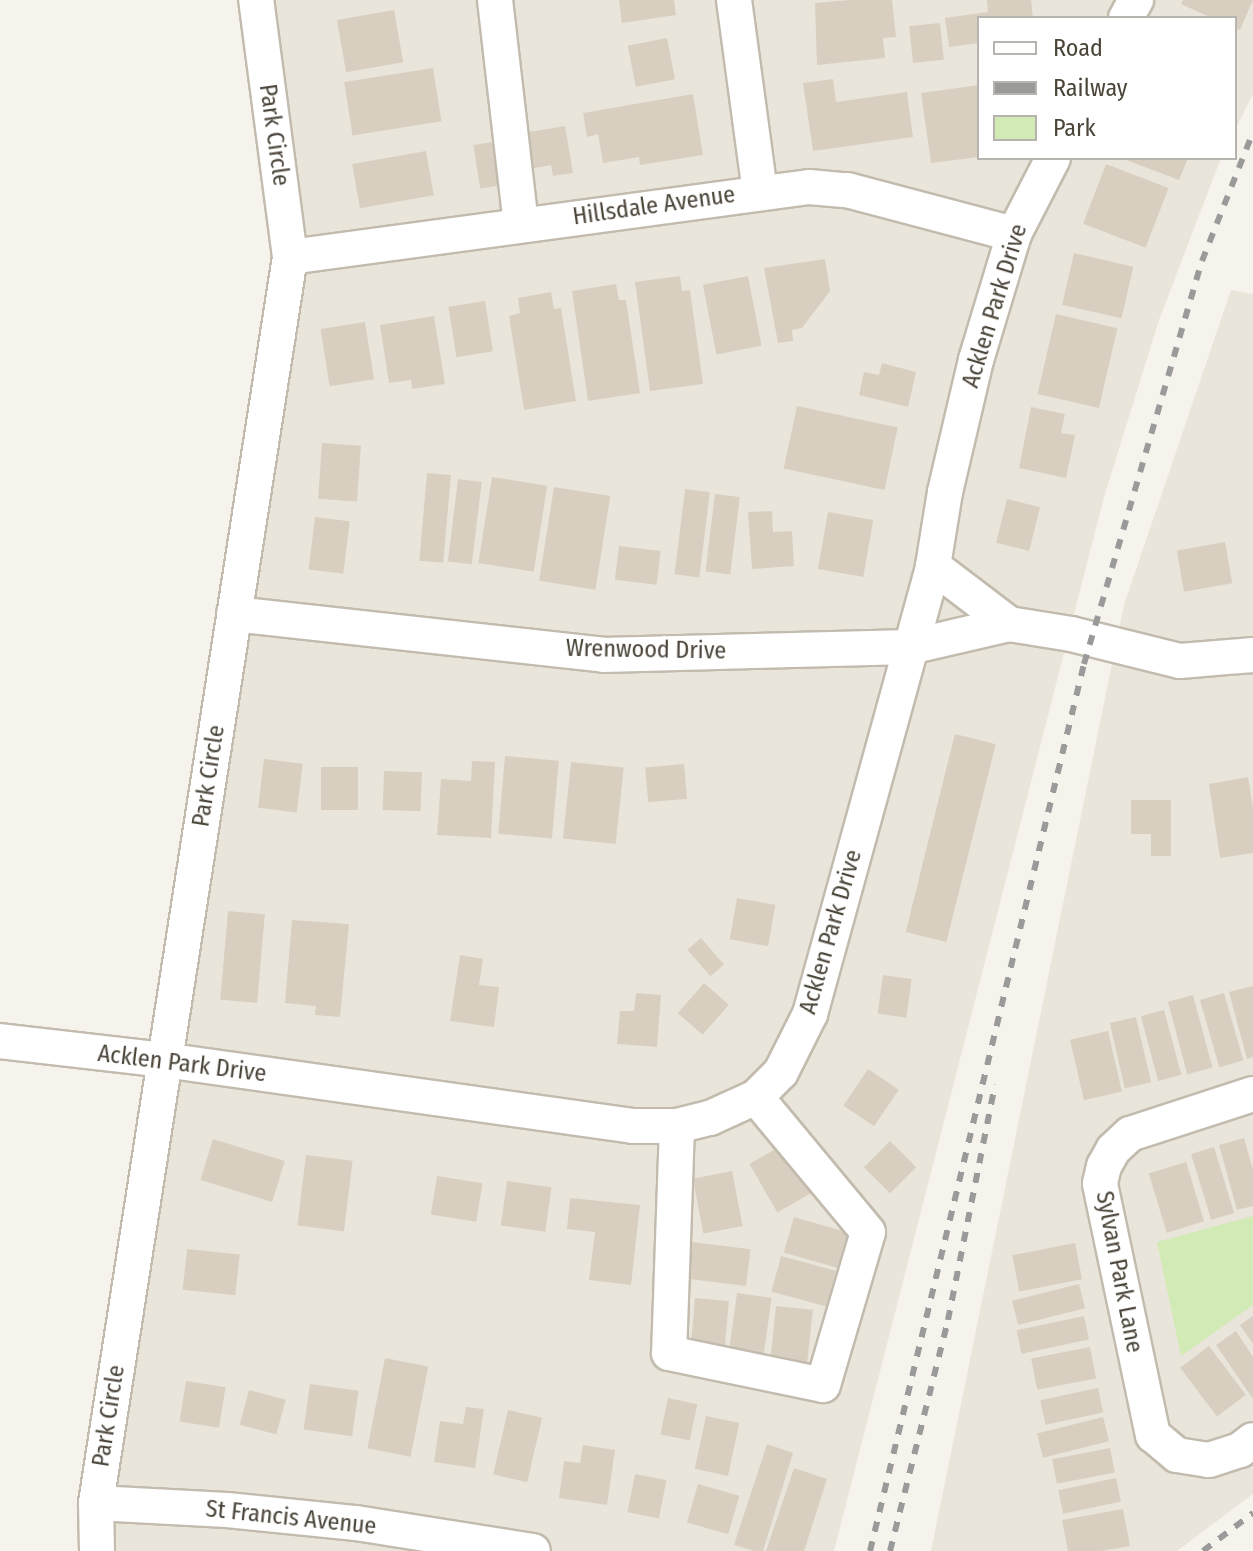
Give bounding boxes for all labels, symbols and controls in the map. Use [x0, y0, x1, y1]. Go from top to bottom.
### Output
legend [977, 16, 1237, 160]
text: Road [1053, 34, 1103, 62]
text: Railway [1053, 74, 1128, 102]
street label: Park Circle [253, 82, 295, 188]
text: Park [1053, 114, 1096, 142]
street label: Hillsdale Avenue [571, 180, 737, 232]
street label: Acklen Park Drive [956, 221, 1034, 391]
street label: Wrenwood Drive [566, 634, 726, 666]
street label: Park Circle [187, 723, 231, 829]
street label: Acklen Park Drive [794, 847, 868, 1017]
street label: Acklen Park Drive [96, 1039, 268, 1089]
street label: Sylvan Park Lane [1089, 1189, 1149, 1355]
street label: Park Circle [87, 1363, 131, 1469]
street label: St Francis Avenue [204, 1495, 378, 1541]

